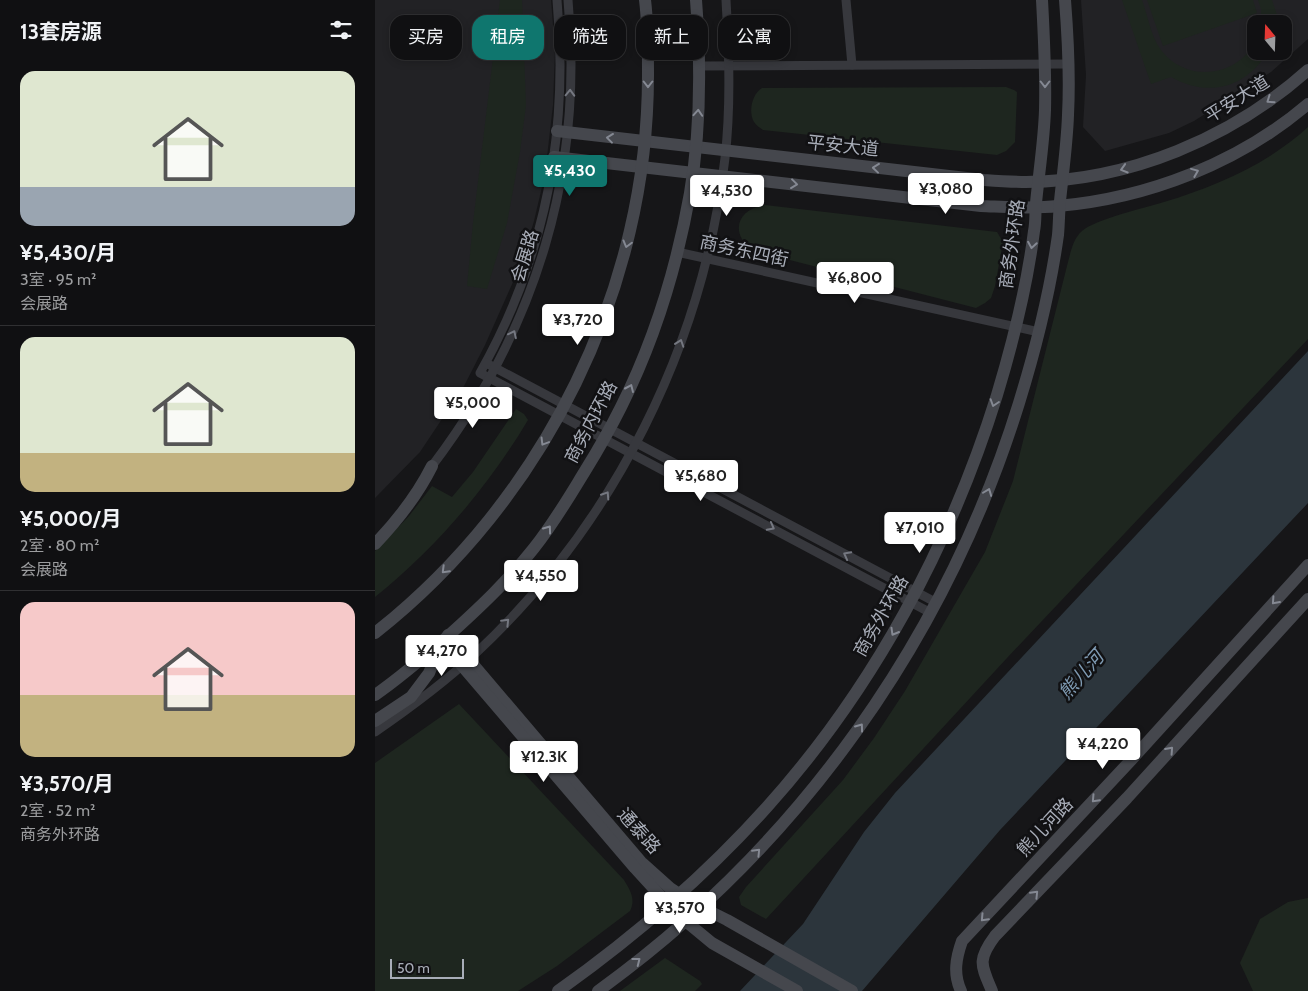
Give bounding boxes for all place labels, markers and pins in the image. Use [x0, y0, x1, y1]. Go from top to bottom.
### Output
pin: ¥5,430 [529, 154, 611, 197]
pin: ¥3,080 [905, 172, 987, 215]
pin: ¥4,530 [686, 174, 768, 217]
pin: ¥6,800 [814, 262, 896, 304]
pin: ¥3,720 [537, 304, 619, 346]
pin: ¥5,000 [432, 386, 514, 429]
pin: ¥5,680 [660, 460, 742, 502]
pin: ¥7,010 [879, 512, 961, 554]
pin: ¥4,550 [500, 560, 582, 602]
pin: ¥4,270 [401, 634, 483, 677]
pin: ¥4,220 [1062, 728, 1144, 770]
pin: ¥12.3K [503, 740, 585, 783]
pin: ¥3,570 [639, 892, 721, 934]

